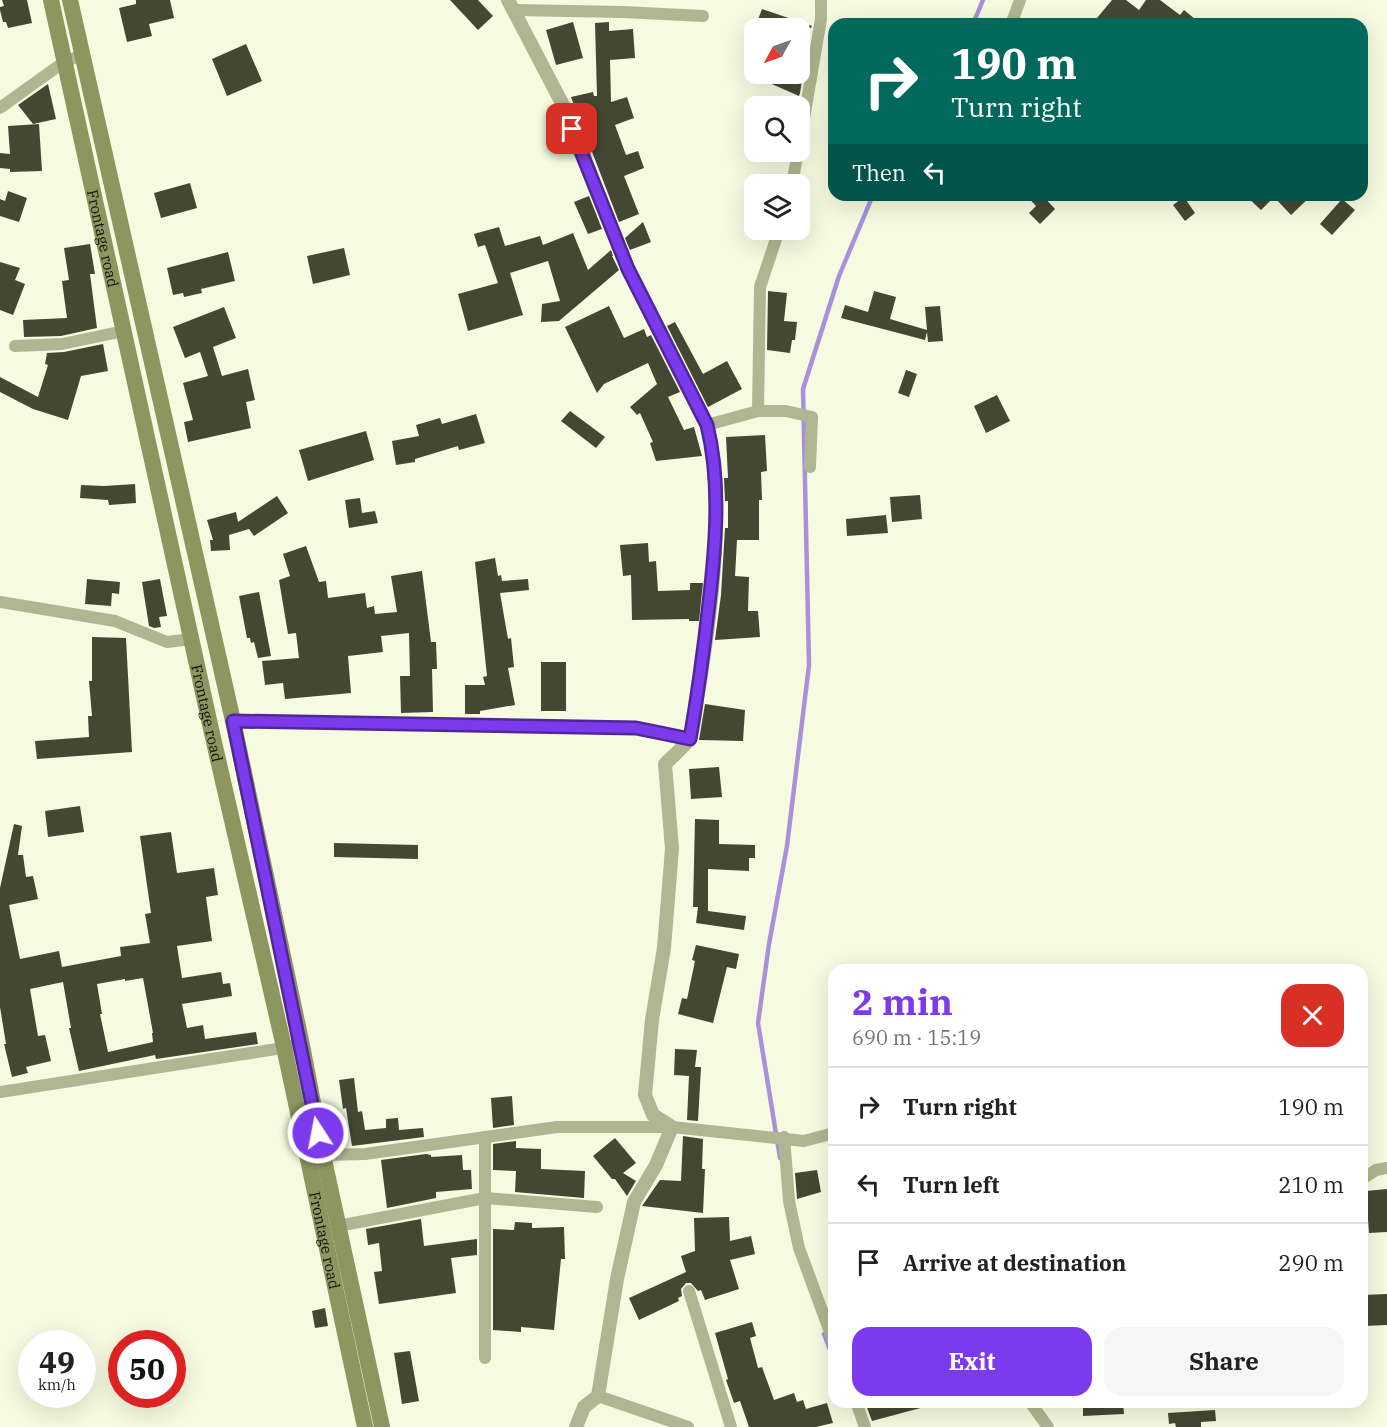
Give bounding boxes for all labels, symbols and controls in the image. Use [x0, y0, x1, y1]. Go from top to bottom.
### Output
north arrow [744, 18, 810, 84]
map controls [744, 18, 810, 240]
text: 190 m [951, 36, 1077, 91]
icon: right [852, 42, 930, 120]
text: Turn right [951, 89, 1082, 124]
button: search [744, 96, 810, 162]
pin [546, 103, 597, 154]
icon: arrive [555, 112, 588, 145]
icon: left [918, 156, 951, 189]
text: Then [852, 158, 906, 187]
button: layers [744, 174, 810, 240]
street label: Frontage road [83, 188, 123, 289]
street label: Frontage road [188, 662, 228, 764]
text: 2 min [852, 978, 953, 1025]
button: close [1281, 984, 1344, 1047]
text: 690 m · 15:19 [852, 1024, 981, 1051]
icon: right [852, 1090, 885, 1123]
text: Turn right [903, 1092, 1017, 1121]
text: 190 m [1278, 1092, 1344, 1121]
position arrow [286, 1101, 350, 1165]
icon: left [852, 1168, 885, 1201]
text: Turn left [903, 1170, 999, 1199]
text: 210 m [1278, 1170, 1344, 1199]
street label: Frontage road [305, 1189, 345, 1291]
icon: arrive [852, 1246, 885, 1279]
text: Arrive at destination [903, 1248, 1126, 1277]
text: 290 m [1278, 1248, 1344, 1277]
button: Exit [852, 1327, 1092, 1396]
button: Share [1104, 1327, 1344, 1396]
speed limit sign: 50 [108, 1330, 186, 1408]
text: 49 [39, 1342, 75, 1381]
text: km/h [38, 1375, 76, 1394]

